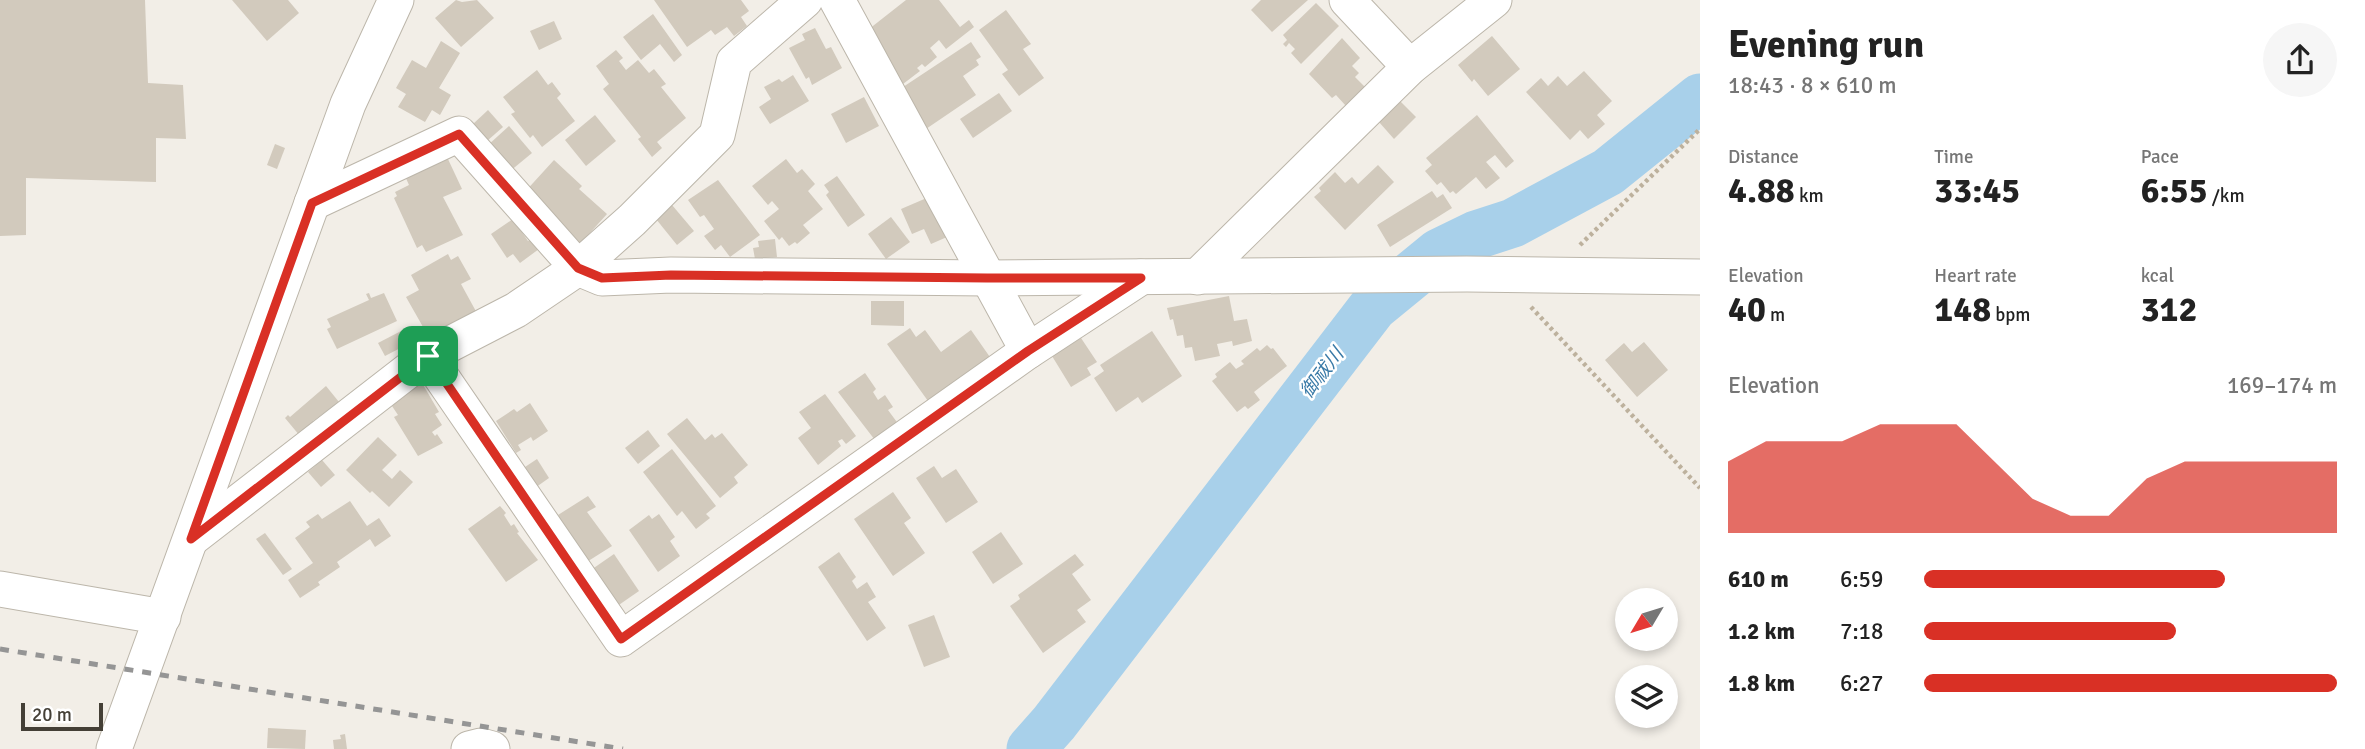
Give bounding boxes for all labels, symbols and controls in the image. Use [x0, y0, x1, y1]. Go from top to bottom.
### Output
text: Evening run [1728, 21, 1924, 68]
button: share [2263, 23, 2337, 97]
text: 18:43 · 8 × 610 m [1728, 71, 1897, 100]
text: Distance [1728, 145, 1799, 169]
text: Time [1934, 145, 1973, 169]
text: Pace [2141, 145, 2179, 169]
text: 4.88 [1728, 169, 1795, 212]
text: 33:45 [1934, 169, 2020, 212]
text: 6:55 [2141, 169, 2208, 212]
text: km [1795, 184, 1824, 208]
text: /km [2208, 184, 2245, 208]
text: Elevation [1728, 264, 1804, 288]
text: Heart rate [1934, 264, 2017, 288]
text: kcal [2141, 264, 2174, 288]
text: 40 [1728, 288, 1766, 331]
text: 148 [1934, 288, 1991, 331]
text: 312 [2141, 288, 2197, 331]
text: m [1766, 303, 1785, 327]
text: bpm [1991, 303, 2030, 327]
pin [398, 326, 458, 386]
icon: arrive [409, 337, 447, 375]
water label: 御祓川 [1295, 342, 1350, 403]
text: Elevation [1728, 371, 1820, 400]
text: 169–174 m [2227, 371, 2337, 400]
text: 610 m [1728, 565, 1789, 594]
text: 6:59 [1840, 565, 1883, 594]
north arrow [1615, 588, 1678, 651]
map controls [1615, 588, 1678, 728]
text: 1.2 km [1728, 617, 1795, 646]
text: 7:18 [1840, 617, 1883, 646]
button: layers [1615, 665, 1678, 728]
text: 1.8 km [1728, 669, 1795, 698]
text: 6:27 [1840, 669, 1883, 698]
scale bar [21, 700, 103, 732]
text: 20 m [32, 703, 72, 727]

